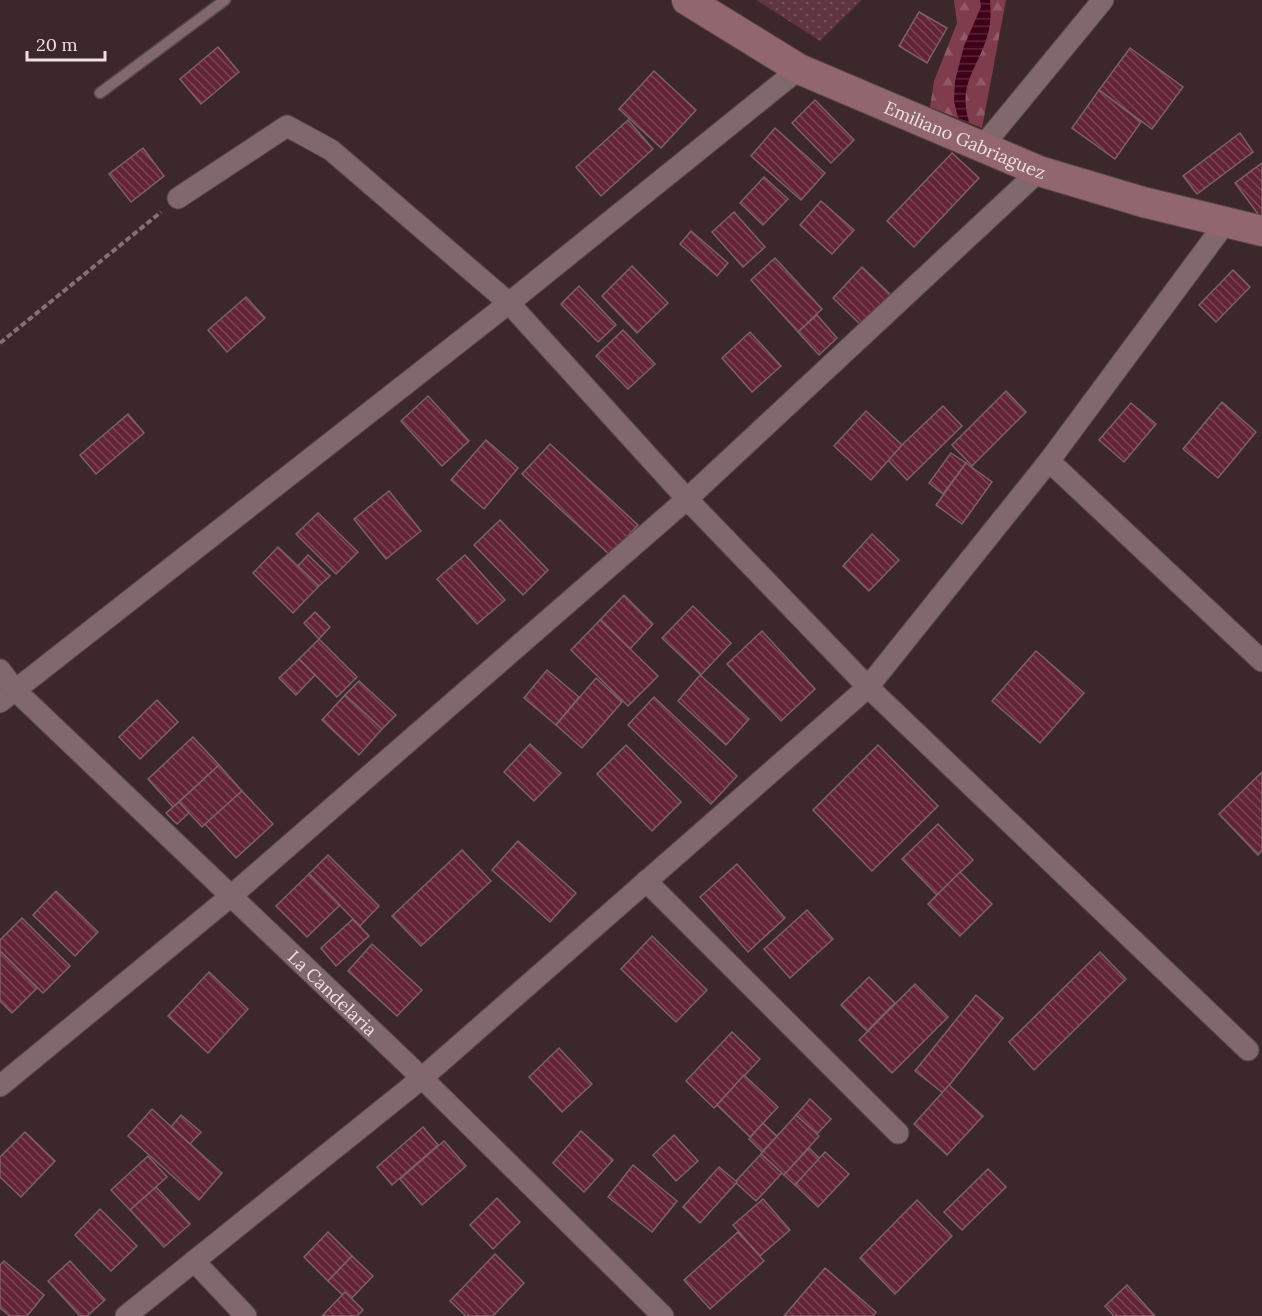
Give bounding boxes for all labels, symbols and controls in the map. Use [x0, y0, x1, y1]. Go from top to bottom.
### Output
scale bar [27, 24, 105, 62]
text: 20 m [36, 33, 78, 56]
street label: Emiliano Gabriaguez [881, 95, 1048, 184]
street label: La Candelaria [283, 945, 382, 1041]

